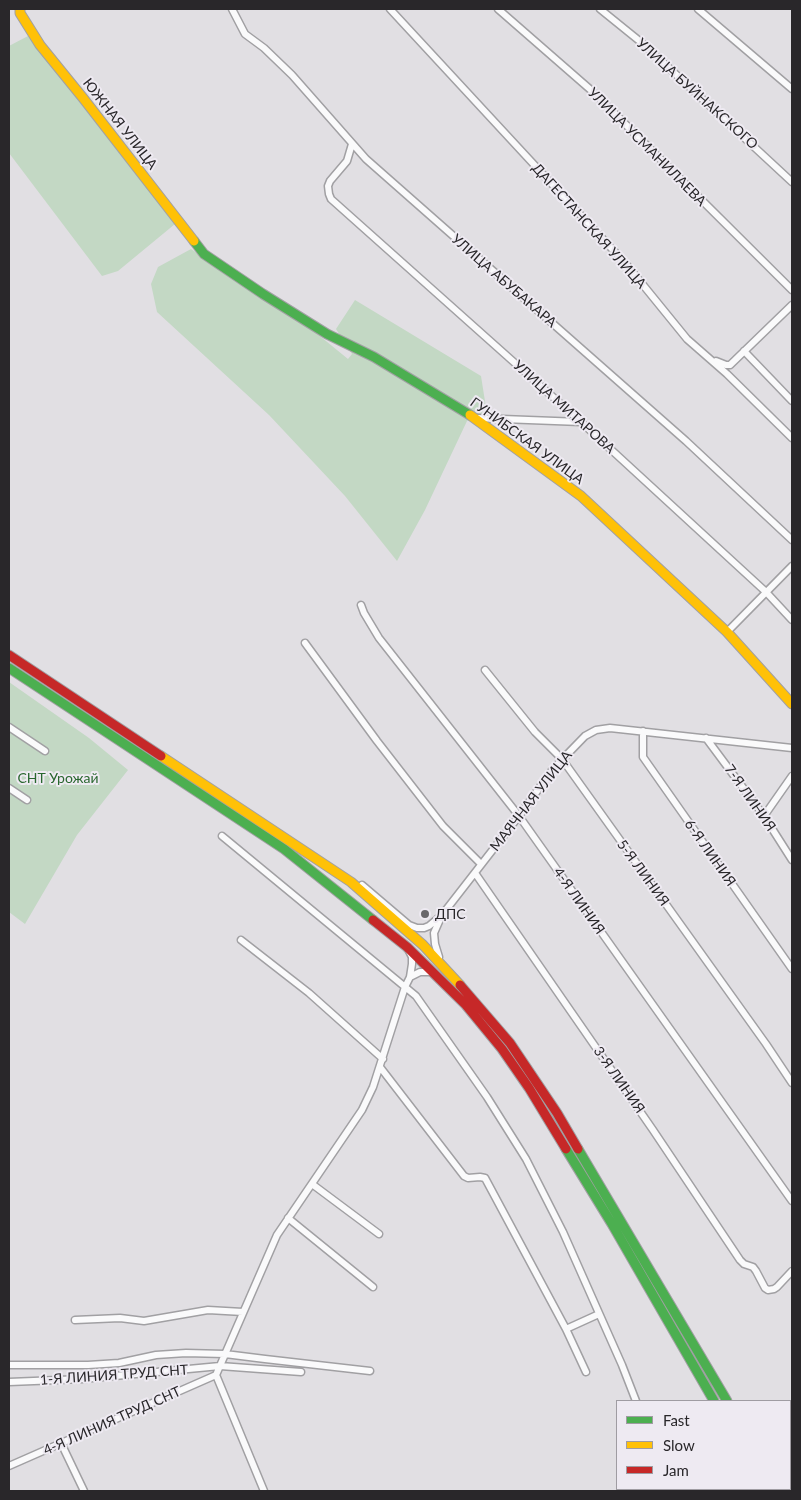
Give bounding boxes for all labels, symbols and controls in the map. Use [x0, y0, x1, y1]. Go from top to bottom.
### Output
street label: УЛИЦА БУЙНАКСКОГО [633, 35, 761, 153]
street label: ЮЖНАЯ УЛИЦА [79, 75, 161, 173]
street label: УЛИЦА УСМАНИЛАЕВА [584, 84, 710, 210]
street label: ДАГЕСТАНСКАЯ УЛИЦА [528, 160, 650, 292]
street label: УЛИЦА АБУБАКАРА [448, 231, 560, 331]
street label: УЛИЦА МИТАРОВА [510, 357, 618, 457]
street label: ГУНИБСКАЯ УЛИЦА [467, 394, 587, 488]
street label: МАЯЧНАЯ УЛИЦА [486, 747, 576, 855]
street label: 7-Я ЛИНИЯ [721, 761, 779, 835]
park label: СНТ Урожай [17, 770, 99, 786]
street label: 6-Я ЛИНИЯ [681, 816, 739, 890]
street label: 5-Я ЛИНИЯ [613, 837, 673, 909]
street label: 4-Я ЛИНИЯ [550, 864, 608, 938]
place label: ДПС [435, 906, 466, 922]
marker: ДПС [419, 908, 431, 920]
street label: 3-Я ЛИНИЯ [590, 1043, 648, 1117]
street label: 1-Я ЛИНИЯ ТРУД СНТ [39, 1361, 189, 1389]
street label: 4-Я ЛИНИЯ ТРУД СНТ [41, 1383, 183, 1459]
legend [616, 1400, 791, 1490]
text: Fast [663, 1411, 690, 1429]
text: Slow [663, 1436, 695, 1454]
text: Jam [663, 1461, 689, 1479]

